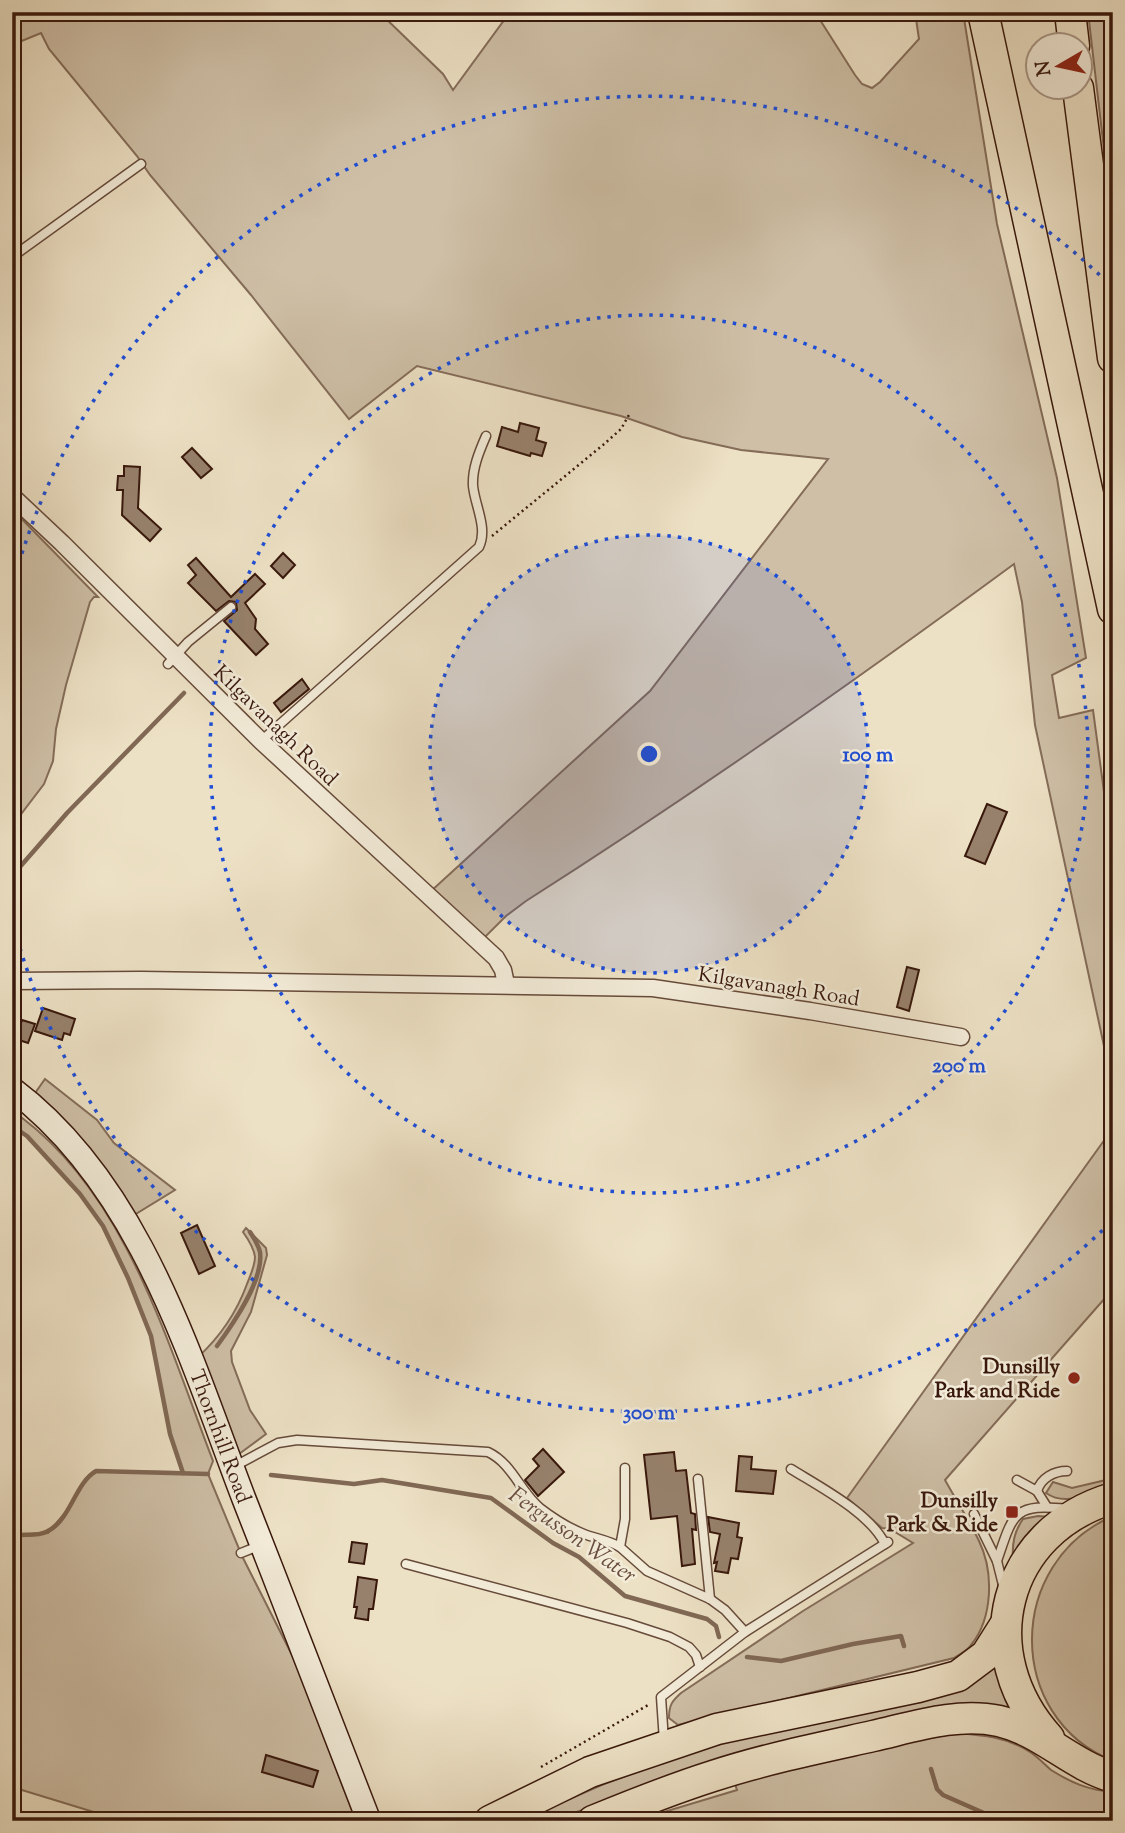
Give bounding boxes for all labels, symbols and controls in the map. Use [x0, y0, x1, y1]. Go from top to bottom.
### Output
north arrow [1024, 32, 1094, 102]
text: N [1030, 59, 1059, 78]
street label: Kilgavanagh Road [206, 659, 344, 794]
text: 100 m [843, 741, 894, 771]
centre of rings [637, 742, 661, 766]
street label: Kilgavanagh Road [696, 960, 862, 1016]
text: 200 m [932, 1052, 987, 1082]
place label: Dunsilly Park and Ride [935, 1353, 1061, 1407]
street label: Thornhill Road [180, 1366, 257, 1508]
marker: Dunsilly Park and Ride [1066, 1370, 1082, 1386]
text: 300 m [623, 1399, 676, 1429]
water label: Fergusson Water [501, 1480, 642, 1592]
place label: Dunsilly Park & Ride [887, 1487, 999, 1541]
marker: Dunsilly Park & Ride [1004, 1504, 1020, 1520]

